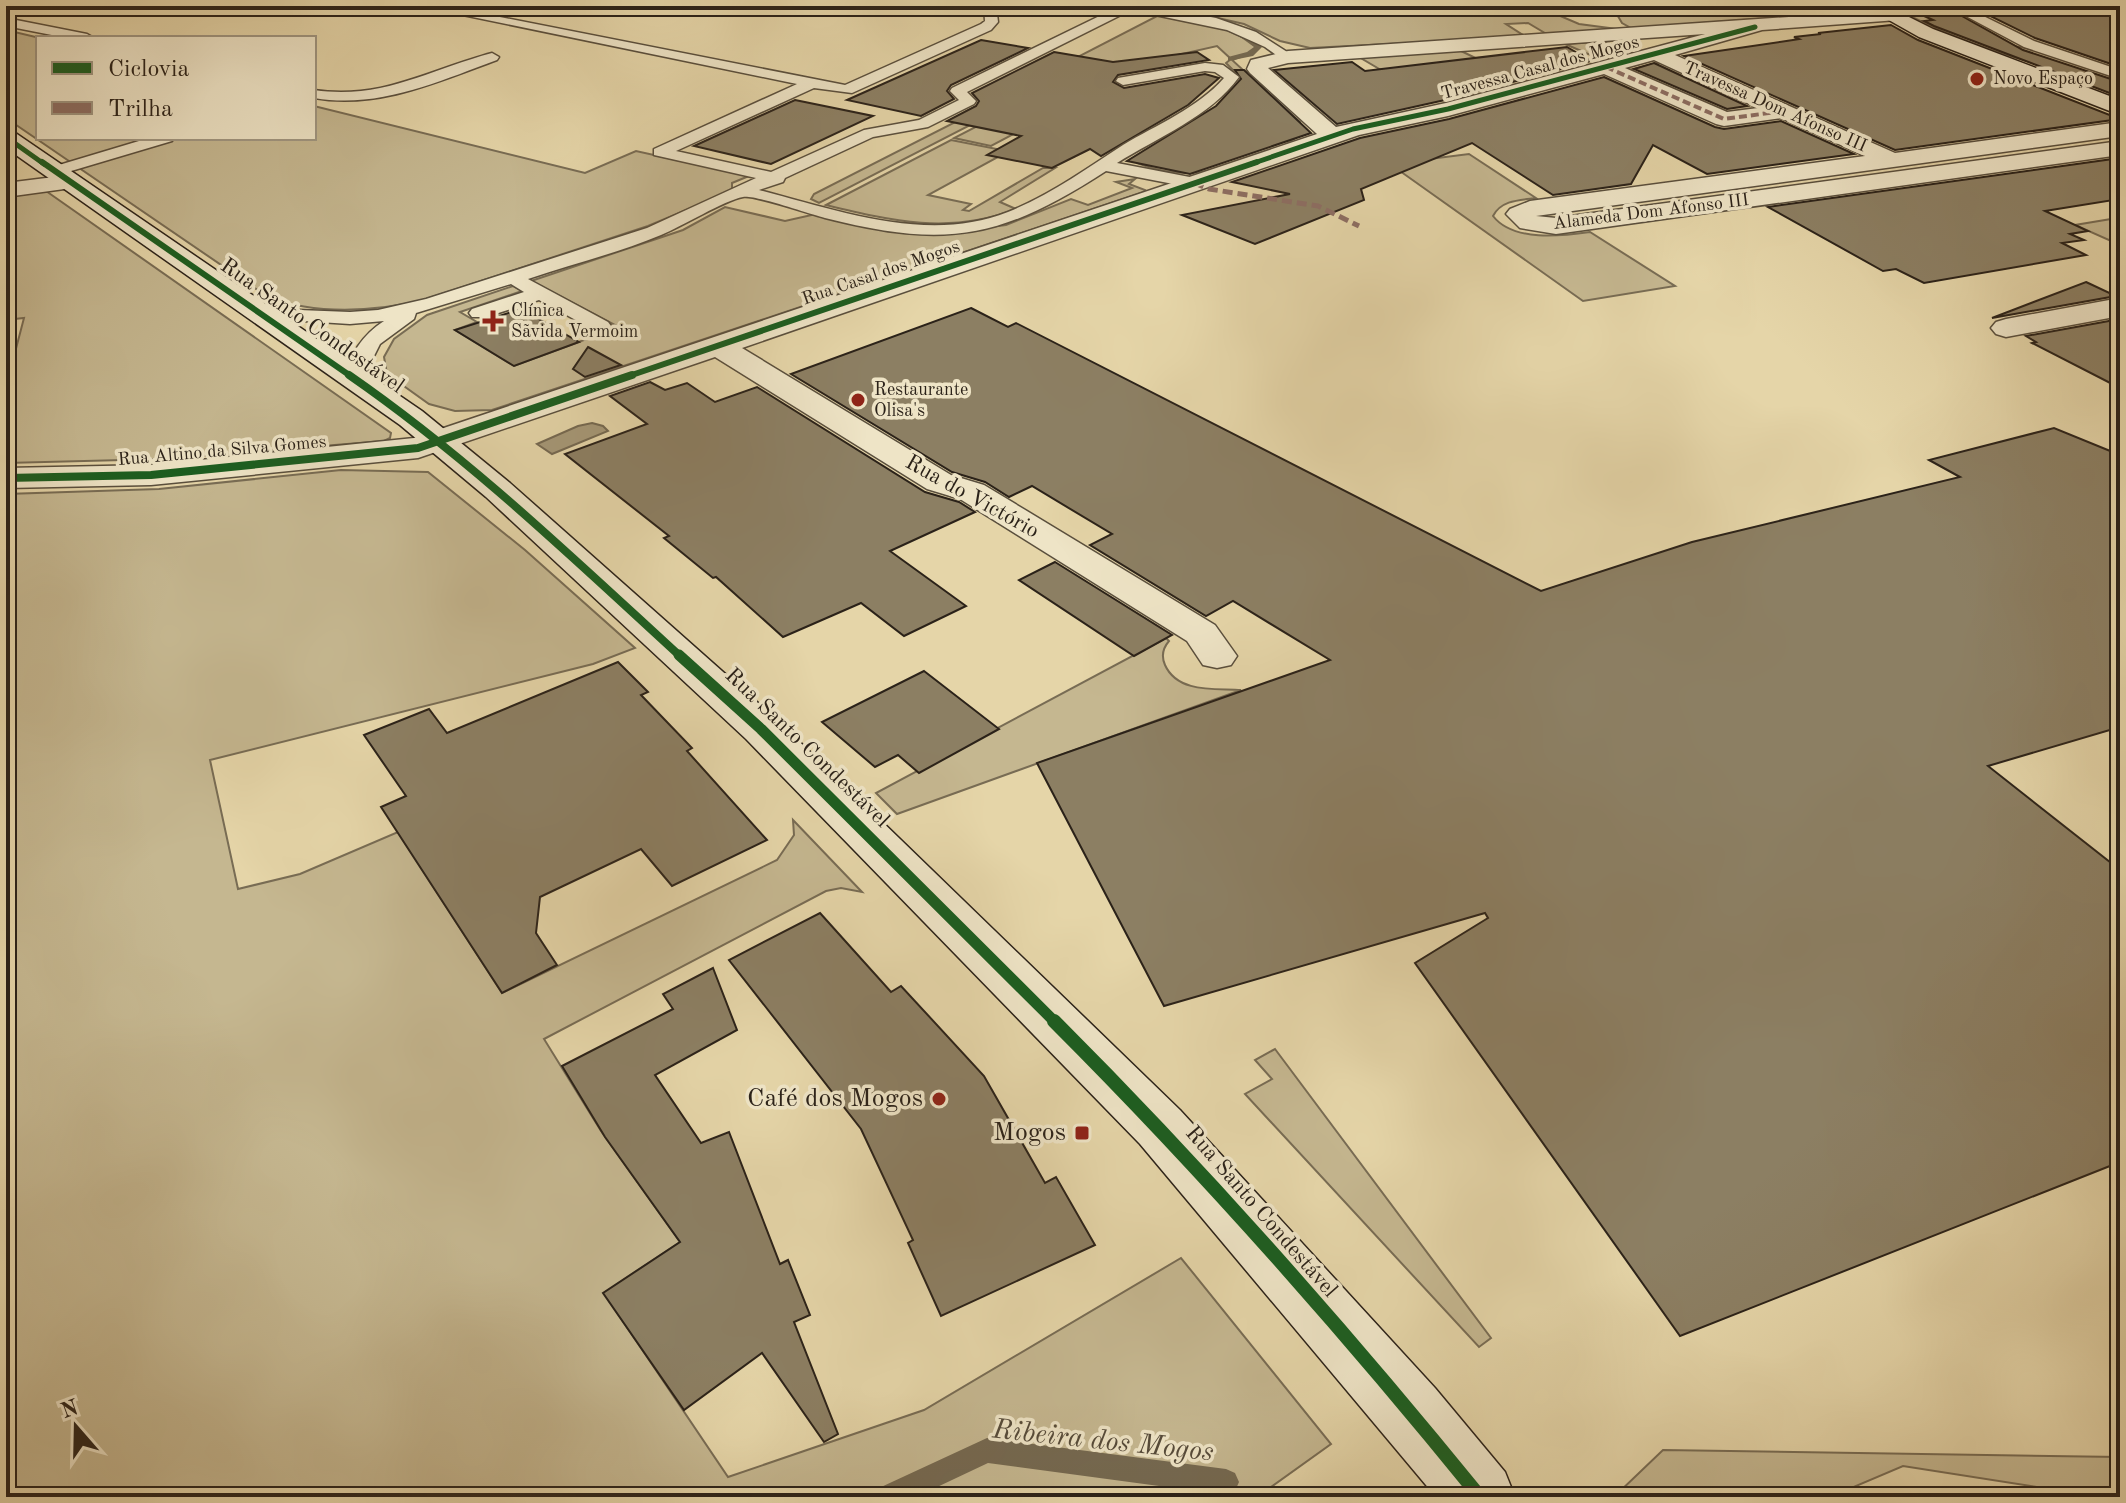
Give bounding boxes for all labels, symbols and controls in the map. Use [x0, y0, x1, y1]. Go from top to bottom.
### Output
street label: Travessa Casal dos Mogos [1439, 33, 1641, 103]
legend [36, 36, 316, 140]
text: Ciclovia [108, 58, 190, 82]
street label: Travessa Dom Afonso III [1681, 58, 1869, 156]
marker: Novo Espaço [1968, 70, 1986, 88]
place label: Novo Espaço [1993, 70, 2093, 88]
text: Trilha [108, 98, 173, 122]
street label: Alameda Dom Afonso III [1552, 191, 1750, 233]
street label: Rua Casal dos Mogos [800, 237, 962, 308]
street label: Rua Santo Condestável [216, 254, 408, 398]
place label: Clínica Sãvida Vermoim [511, 302, 638, 341]
marker: Clínica Sãvida Vermoim [482, 310, 504, 332]
place label: Restaurante Olisa's [874, 381, 968, 420]
marker: Restaurante Olisa's [849, 391, 867, 409]
street label: Rua Altino da Silva Gomes [117, 433, 327, 469]
street label: Rua do Victório [901, 451, 1043, 543]
street label: Rua Santo Condestável [721, 664, 893, 832]
place label: Café dos Mogos [747, 1086, 923, 1112]
marker: Café dos Mogos [930, 1090, 948, 1108]
place label: Mogos [993, 1120, 1066, 1146]
street label: Rua Santo Condestável [1181, 1122, 1341, 1302]
marker: Mogos [1073, 1124, 1091, 1142]
north arrow [36, 1387, 116, 1467]
text: N [58, 1397, 82, 1423]
water label: Ribeira dos Mogos [990, 1416, 1215, 1468]

